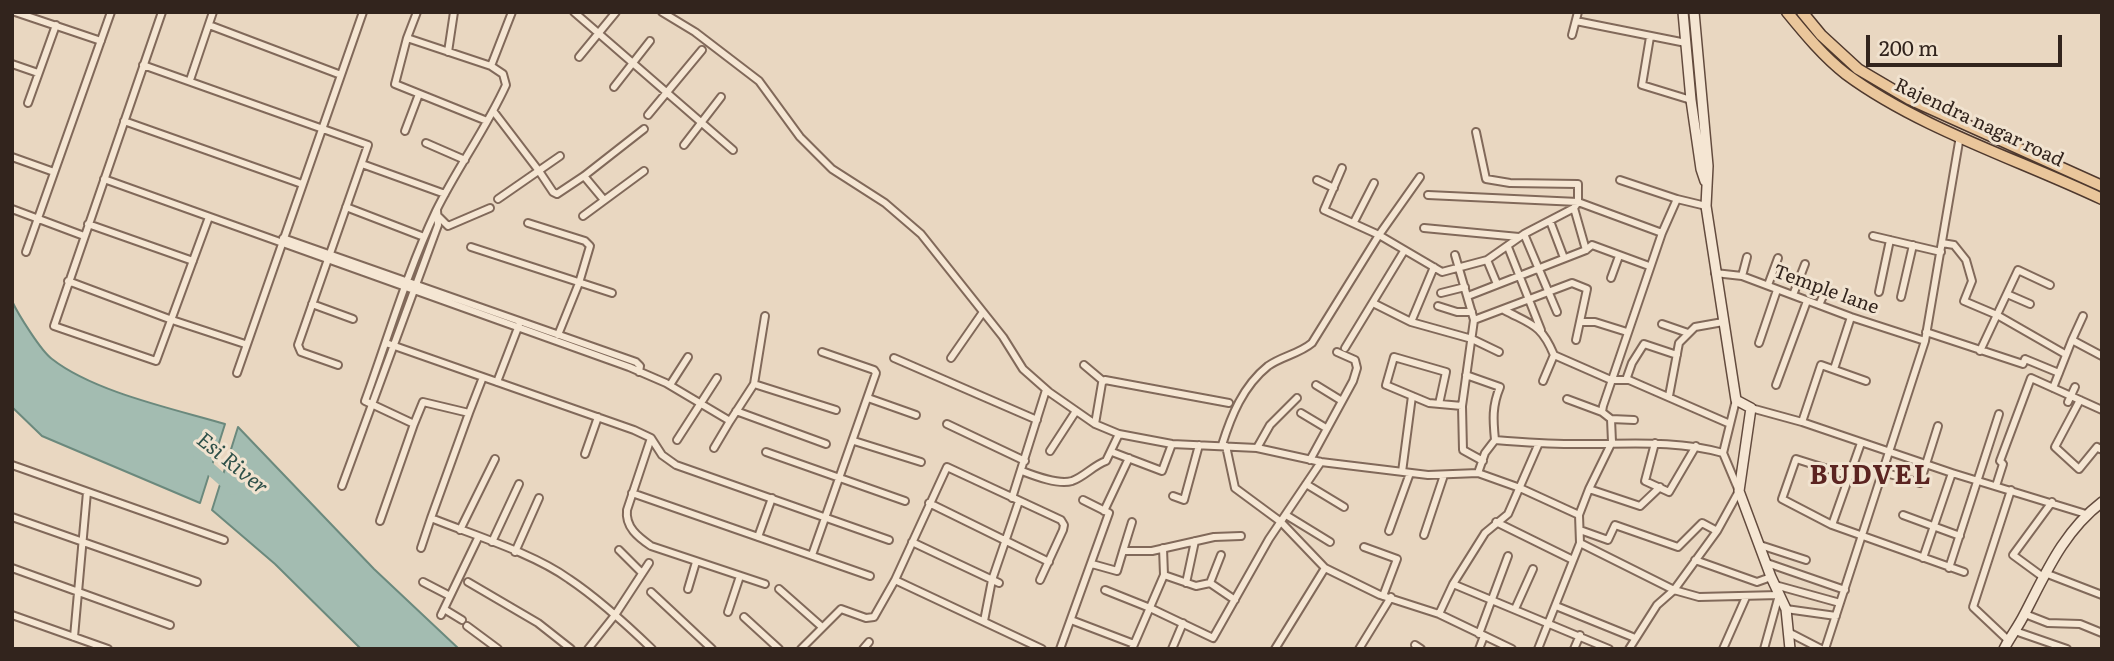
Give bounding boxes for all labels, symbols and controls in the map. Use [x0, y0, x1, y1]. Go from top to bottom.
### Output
scale bar [1869, 21, 2065, 65]
text: 200 m [1879, 31, 1939, 62]
street label: Rajendra nagar road [1891, 74, 2067, 172]
street label: Temple lane [1770, 260, 1882, 320]
water label: Esi River [191, 428, 273, 500]
district label: BUDVEL [1810, 460, 1932, 492]

